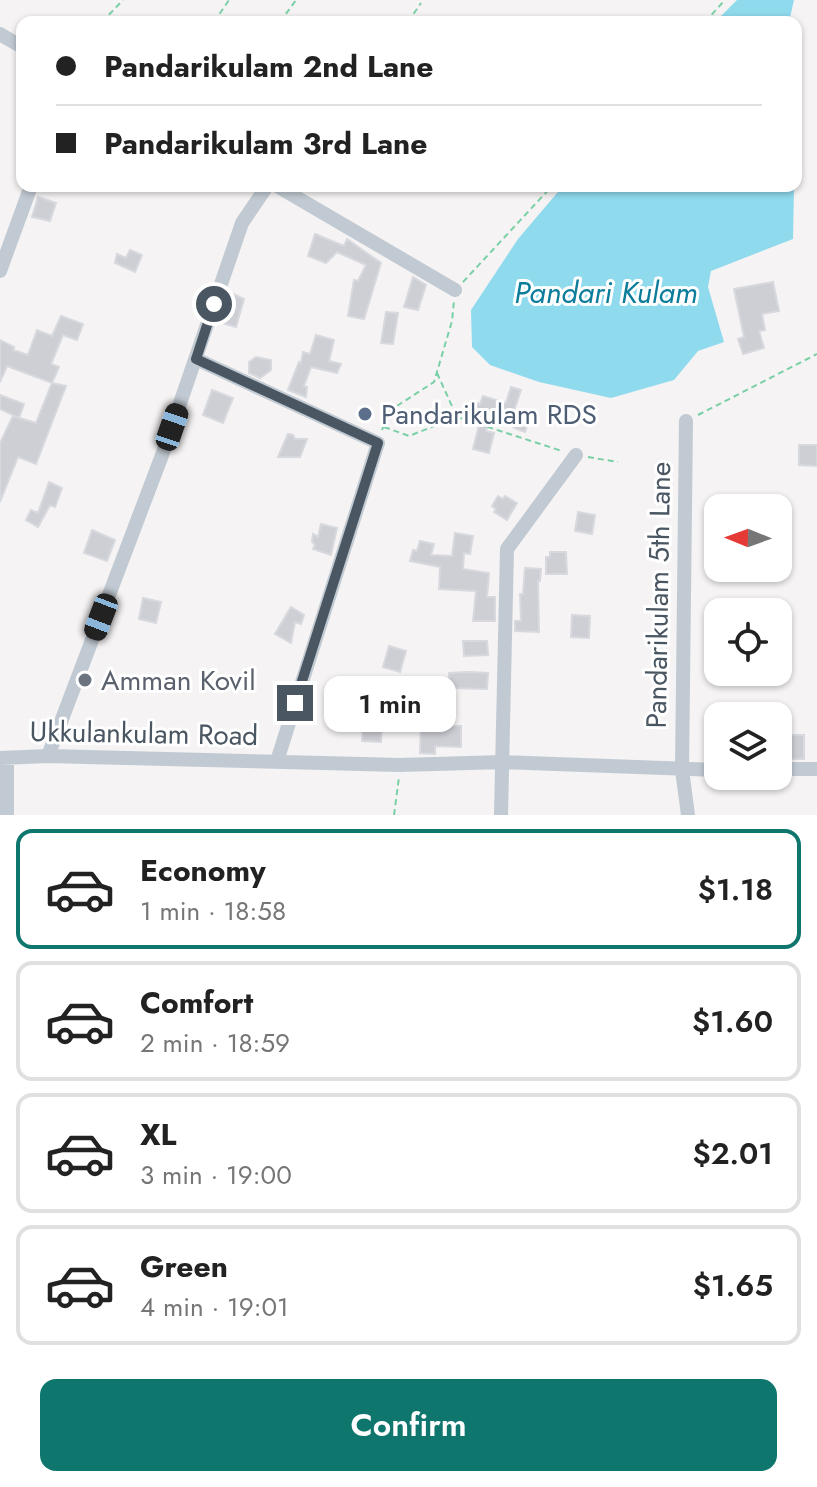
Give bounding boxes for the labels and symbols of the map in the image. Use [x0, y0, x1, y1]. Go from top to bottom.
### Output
water label: Pandari Kulam [514, 271, 698, 314]
route start [196, 286, 232, 322]
place label: Pandarikulam RDS [381, 394, 597, 435]
car [153, 400, 191, 454]
marker: Pandarikulam RDS [356, 405, 374, 423]
street label: Pandarikulam 5th Lane [636, 461, 681, 729]
north arrow [704, 494, 792, 582]
car [81, 590, 121, 644]
place label: Amman Kovil [101, 660, 256, 701]
marker: Amman Kovil [76, 671, 94, 689]
callout: 1 min [323, 675, 455, 731]
route end [277, 685, 313, 721]
street label: Ukkulankulam Road [29, 711, 259, 756]

